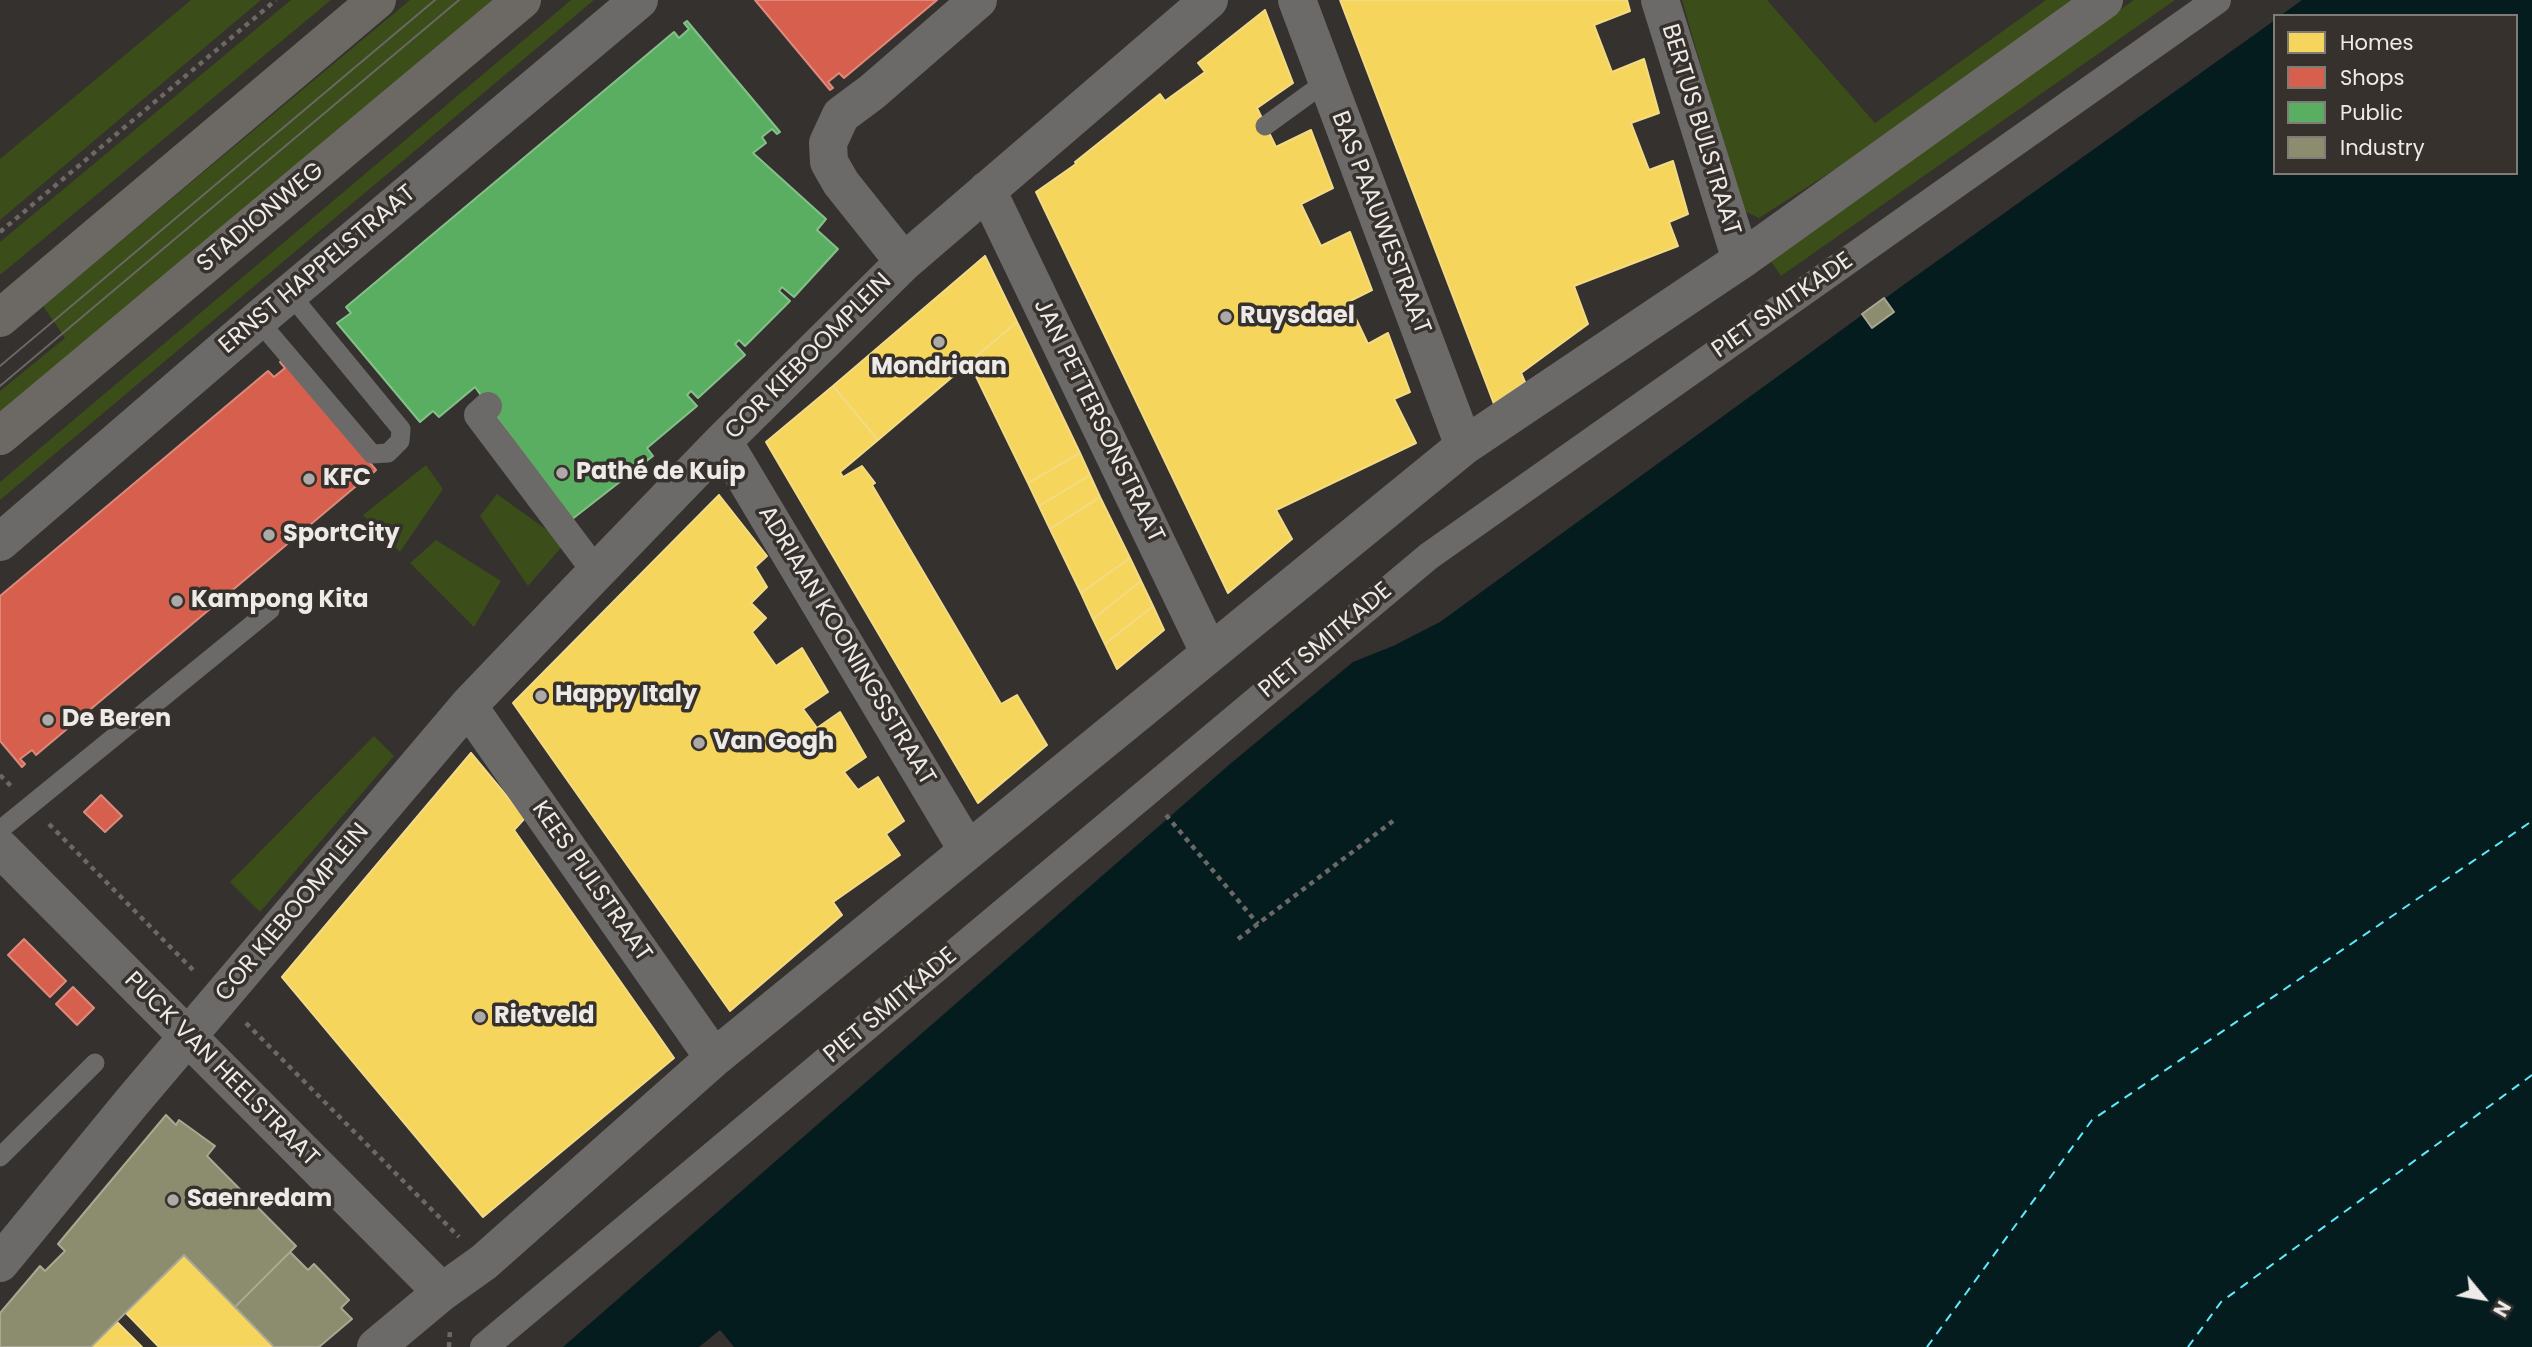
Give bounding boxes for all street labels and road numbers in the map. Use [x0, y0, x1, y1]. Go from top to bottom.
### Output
street label: BERTUS BULSTRAAT [1654, 21, 1746, 239]
street label: BAS PAAUWESTRAAT [1324, 107, 1436, 339]
street label: STADIONWEG [192, 157, 330, 279]
street label: ERNST HAPPELSTRAAT [214, 179, 422, 361]
street label: PIET SMITKADE [1707, 247, 1859, 365]
street label: COR KIEBOOMPLEIN [720, 268, 898, 446]
street label: JAN PETTERSONSTRAAT [1026, 294, 1170, 548]
street label: ADRIAAN KOONINGSSTRAAT [751, 501, 941, 791]
street label: PIET SMITKADE [1254, 577, 1398, 705]
street label: KEES PIJLSTRAAT [525, 796, 657, 968]
street label: COR KIEBOOMPLEIN [210, 818, 376, 1008]
street label: PIET SMITKADE [819, 942, 963, 1070]
street label: PUCK VAN HEELSTRAAT [118, 967, 324, 1173]

